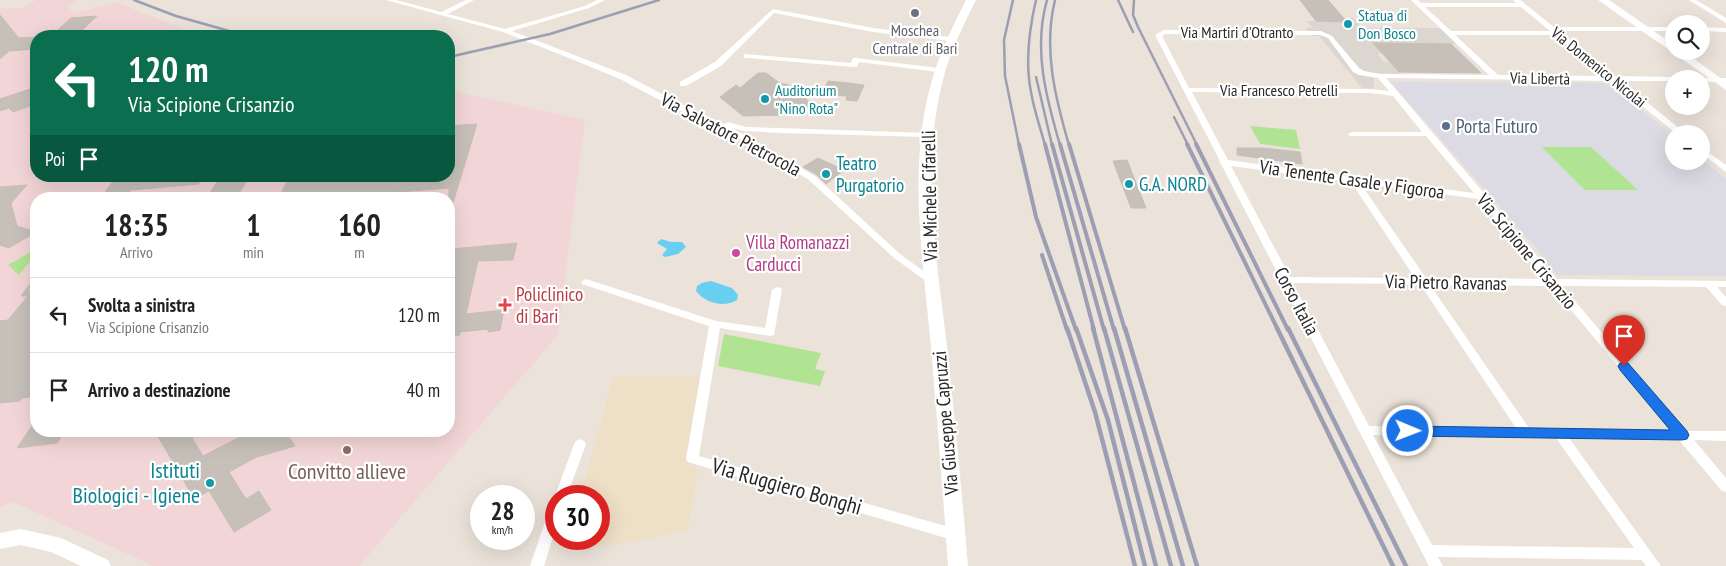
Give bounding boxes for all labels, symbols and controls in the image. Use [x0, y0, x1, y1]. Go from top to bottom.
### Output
place label: Statua di Don Bosco [1358, 5, 1416, 43]
marker: Moschea Centrale di Bari [909, 7, 921, 19]
map controls [1665, 15, 1710, 170]
button: search [1665, 15, 1710, 60]
marker: Statua di Don Bosco [1342, 18, 1354, 30]
place label: Moschea Centrale di Bari [872, 20, 958, 58]
street label: Via Martiri d'Otranto [1180, 22, 1293, 42]
street label: Via Domenico Nicolai [1546, 22, 1651, 112]
text: 120 m [128, 46, 209, 92]
icon: left [45, 50, 110, 115]
street label: Via Libertà [1509, 67, 1570, 89]
button: + [1665, 70, 1710, 115]
place label: Auditorium "Nino Rota" [775, 80, 838, 118]
street label: Via Francesco Petrelli [1219, 80, 1338, 100]
street label: Via Salvatore Pietrocola [656, 86, 805, 181]
text: Via Scipione Crisanzio [128, 90, 294, 118]
marker: Auditorium "Nino Rota" [759, 93, 771, 105]
place label: Porta Futuro [1456, 114, 1538, 138]
marker: Porta Futuro [1440, 120, 1452, 132]
button: − [1665, 125, 1710, 170]
street label: Via Michele Cifarelli [916, 130, 942, 263]
icon: arrive [75, 145, 103, 173]
text: Poi [45, 147, 65, 171]
place label: Teatro Purgatorio [836, 151, 904, 197]
street label: Via Tenente Casale y Figoroa [1257, 154, 1446, 204]
marker: Teatro Purgatorio [820, 168, 832, 180]
place label: G.A. NORD [1139, 172, 1207, 196]
marker: G.A. NORD [1123, 178, 1135, 190]
street label: Via Scipione Crisanzio [1471, 187, 1582, 314]
text: 18:35 [104, 205, 169, 244]
text: 1 [246, 205, 261, 244]
text: 160 [338, 205, 381, 244]
place label: Villa Romanazzi Carducci [745, 230, 850, 276]
text: Arrivo [120, 242, 153, 262]
text: min [243, 242, 264, 262]
text: m [354, 242, 365, 262]
marker: Villa Romanazzi Carducci [730, 247, 742, 259]
street label: Corso Italia [1269, 263, 1325, 339]
street label: Via Pietro Ravanas [1384, 269, 1507, 295]
place label: Policlinico di Bari [516, 282, 583, 328]
text: Svolta a sinistra [88, 293, 195, 317]
marker: Policlinico di Bari [498, 298, 512, 312]
icon: left [45, 301, 73, 329]
text: 120 m [398, 303, 440, 327]
pin [1603, 315, 1645, 366]
text: Via Scipione Crisanzio [88, 317, 209, 337]
icon: arrive [1610, 322, 1638, 350]
street label: Via Giuseppe Capruzzi [927, 350, 963, 497]
icon: arrive [45, 376, 73, 404]
text: Arrivo a destinazione [88, 378, 231, 402]
text: 40 m [407, 378, 440, 402]
position arrow [1381, 404, 1433, 456]
marker: Convitto allieve [341, 444, 353, 456]
street label: Via Ruggiero Bonghi [708, 451, 865, 521]
place label: Istituti Biologici - Igiene [73, 456, 200, 509]
place label: Convitto allieve [288, 457, 406, 485]
marker: Istituti Biologici - Igiene [204, 477, 216, 489]
speed limit sign: 30 [545, 485, 610, 550]
text: 28 [491, 495, 514, 527]
text: km/h [492, 522, 513, 537]

